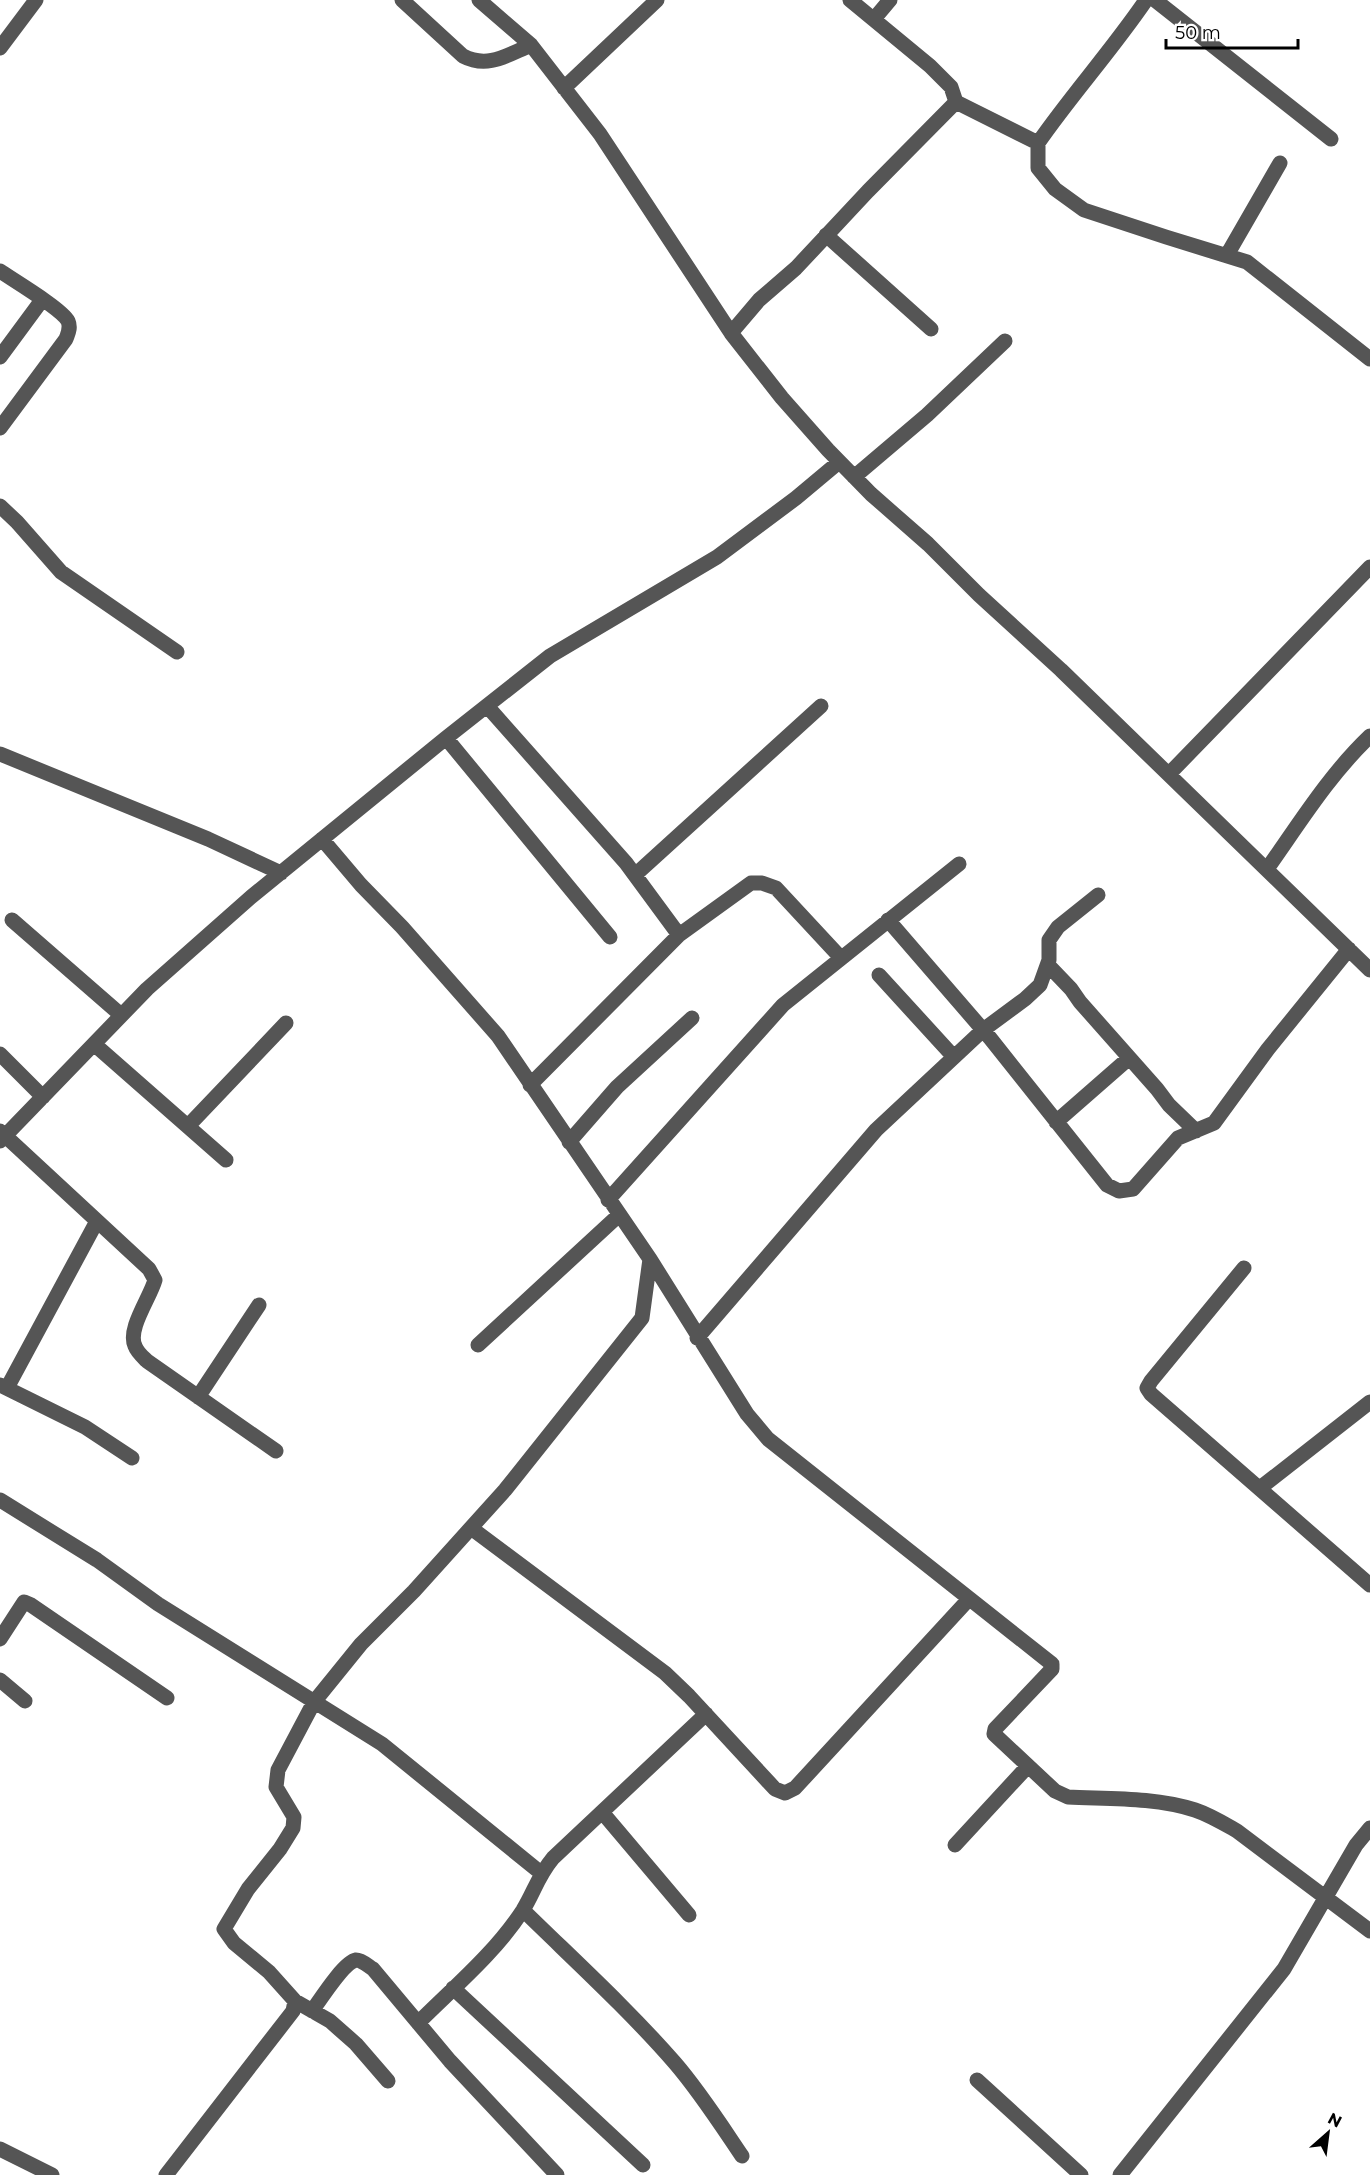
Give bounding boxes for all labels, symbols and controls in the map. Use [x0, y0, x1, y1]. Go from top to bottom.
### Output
scale bar [1166, 12, 1298, 50]
text: 50 m [1175, 22, 1221, 44]
north arrow [1298, 2103, 1358, 2163]
text: N [1325, 2109, 1345, 2132]

